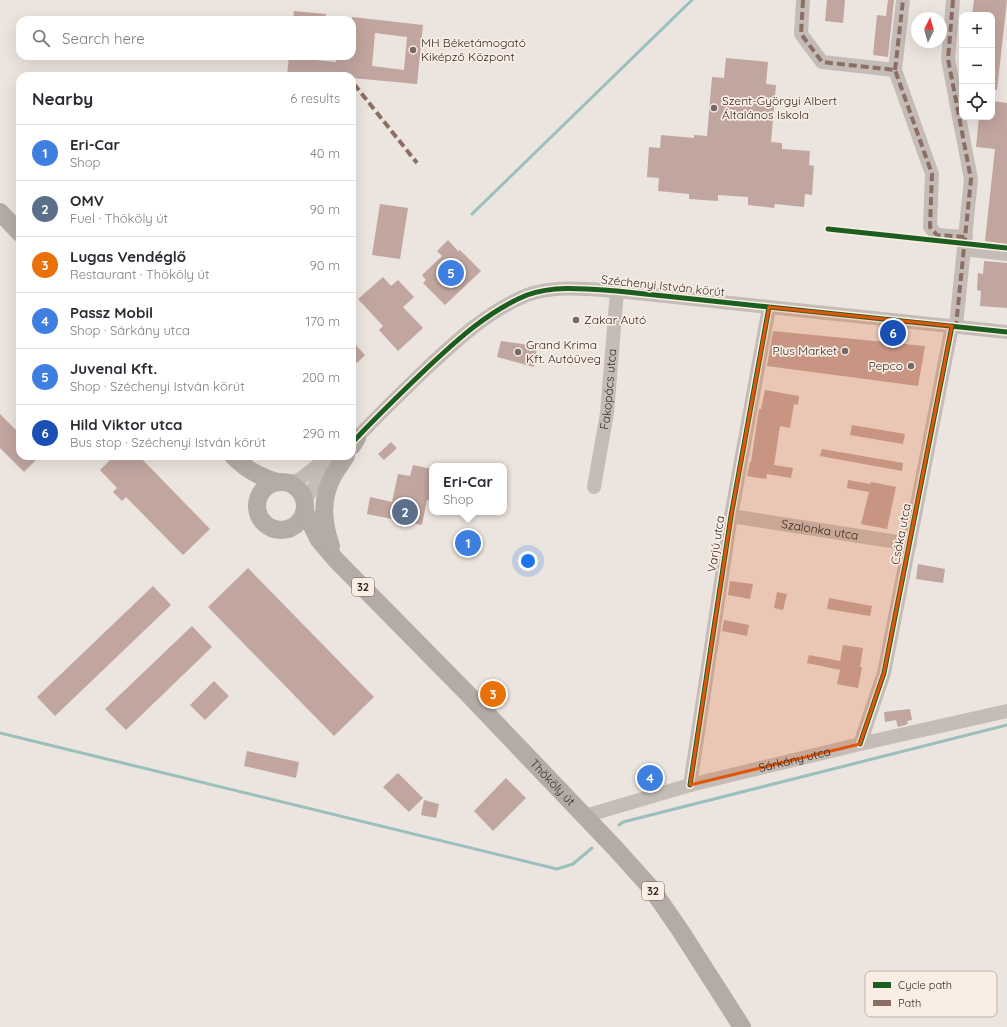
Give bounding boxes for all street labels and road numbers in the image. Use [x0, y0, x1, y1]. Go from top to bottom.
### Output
street label: Széchenyi István körút [601, 272, 726, 299]
street label: Fakopács utca [596, 348, 619, 431]
street label: Csóka utca [887, 502, 914, 566]
street label: Varjú utca [704, 514, 727, 573]
street label: Szalonka utca [780, 516, 860, 543]
road number: 32 [352, 578, 374, 596]
street label: Sárkány utca [757, 743, 832, 775]
street label: Thököly út [527, 756, 578, 809]
road number: 32 [642, 882, 664, 900]

